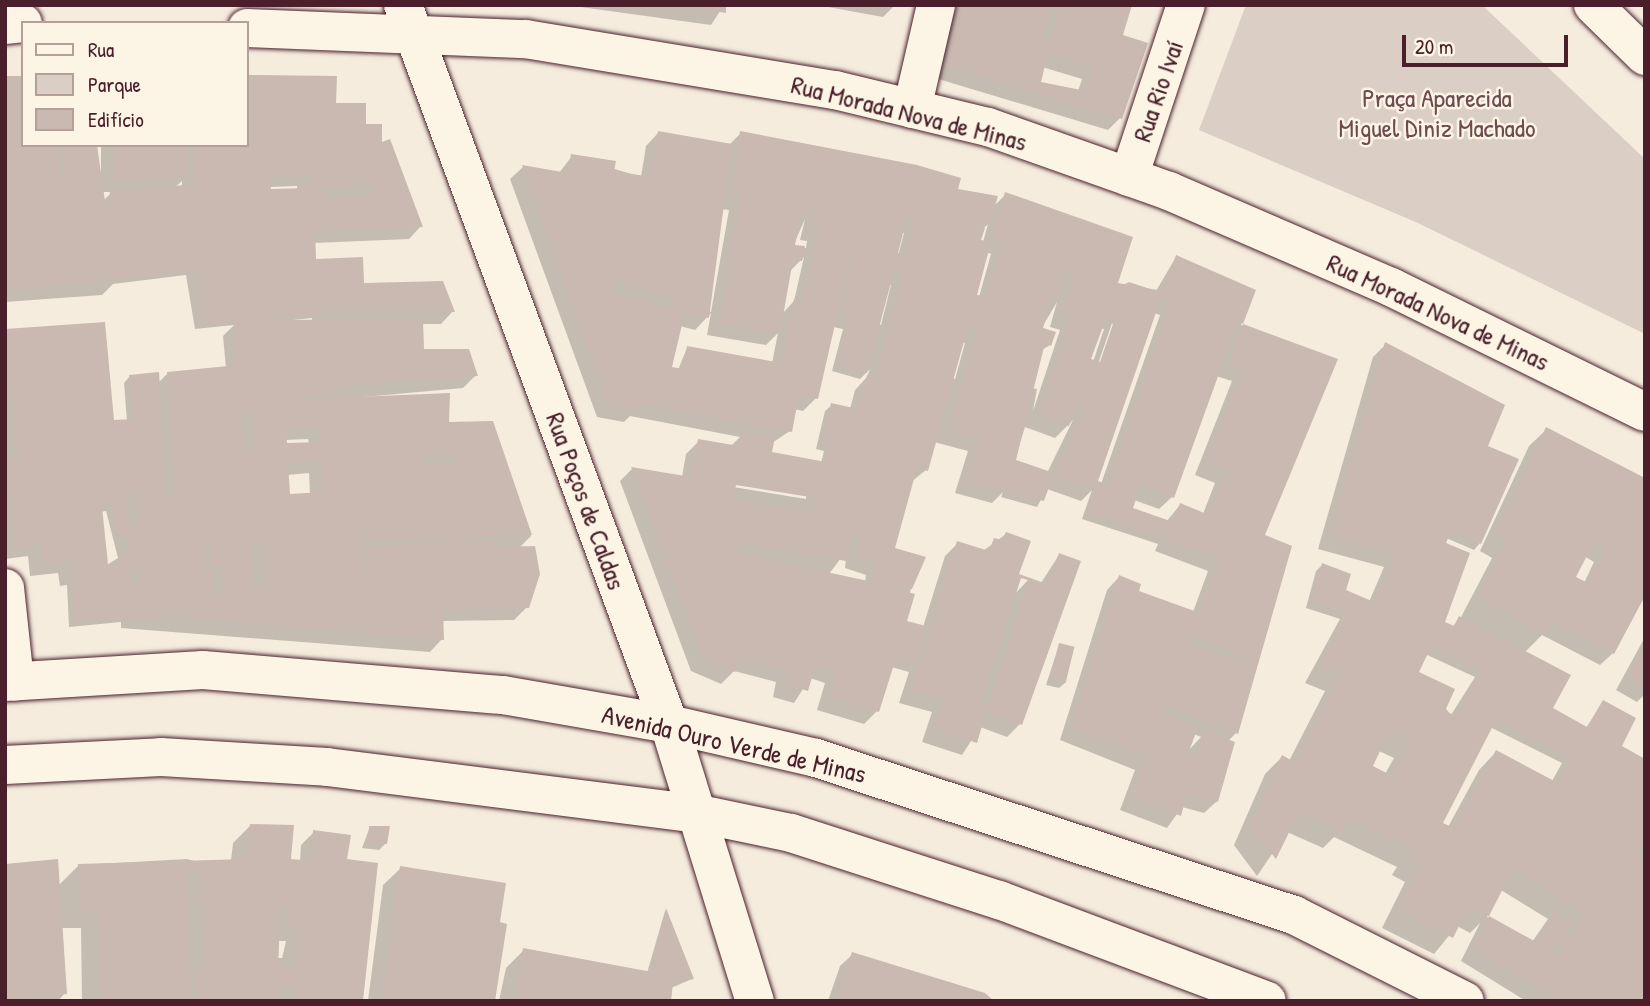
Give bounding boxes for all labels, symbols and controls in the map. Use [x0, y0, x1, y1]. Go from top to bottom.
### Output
legend [21, 21, 248, 147]
scale bar [1405, 21, 1571, 65]
text: 20 m [1415, 32, 1453, 61]
text: Rua [88, 35, 114, 64]
street label: Rua Rio Ivaí [1126, 36, 1190, 146]
street label: Rua Morada Nova de Minas [788, 69, 1030, 157]
text: Parque [88, 70, 141, 99]
park label: Praça Aparecida Miguel Diniz Machado [1339, 82, 1535, 144]
text: Edifício [88, 105, 144, 134]
street label: Rua Morada Nova de Minas [1322, 247, 1554, 377]
street label: Rua Poços de Caldas [540, 408, 632, 594]
street label: Avenida Ouro Verde de Minas [599, 698, 869, 790]

